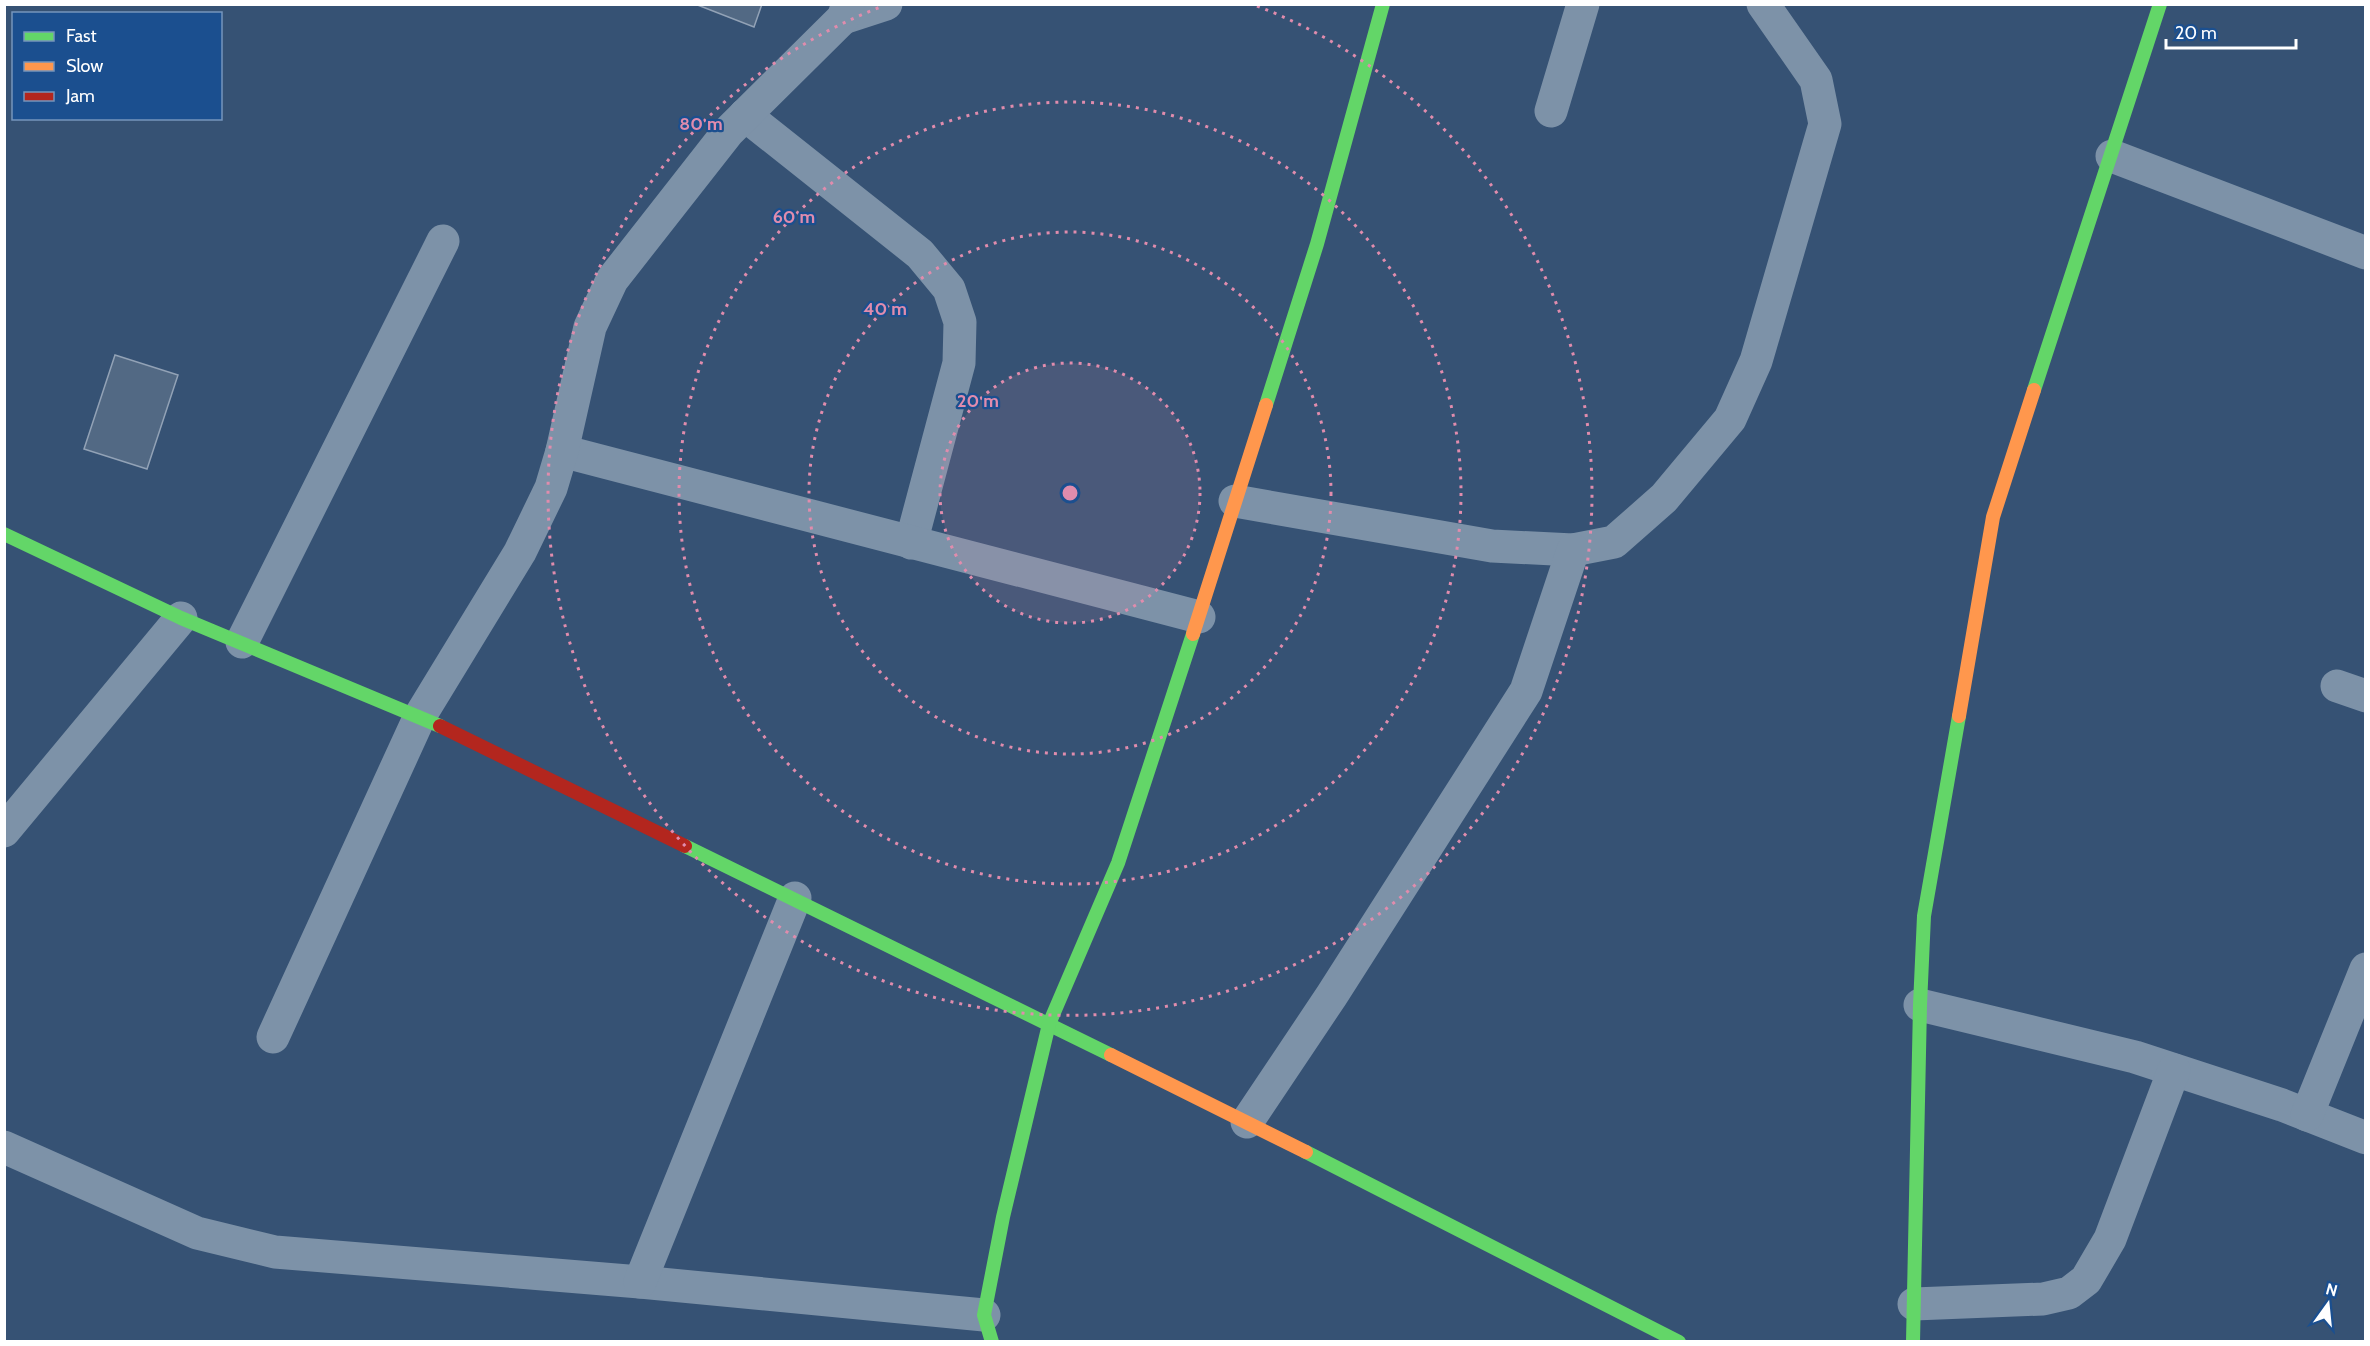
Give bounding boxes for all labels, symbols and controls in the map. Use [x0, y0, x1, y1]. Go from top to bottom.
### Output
legend [12, 12, 222, 120]
scale bar [2166, 12, 2296, 50]
text: 20 m [2175, 22, 2217, 44]
text: Fast [66, 25, 97, 47]
text: Slow [66, 55, 103, 77]
text: Jam [65, 85, 95, 107]
text: 80 m [679, 113, 723, 135]
text: 60 m [773, 206, 815, 228]
text: 40 m [863, 298, 907, 320]
text: 20 m [957, 390, 999, 412]
centre of rings [1060, 483, 1080, 503]
north arrow [2298, 1274, 2358, 1334]
text: N [2324, 1279, 2340, 1301]

